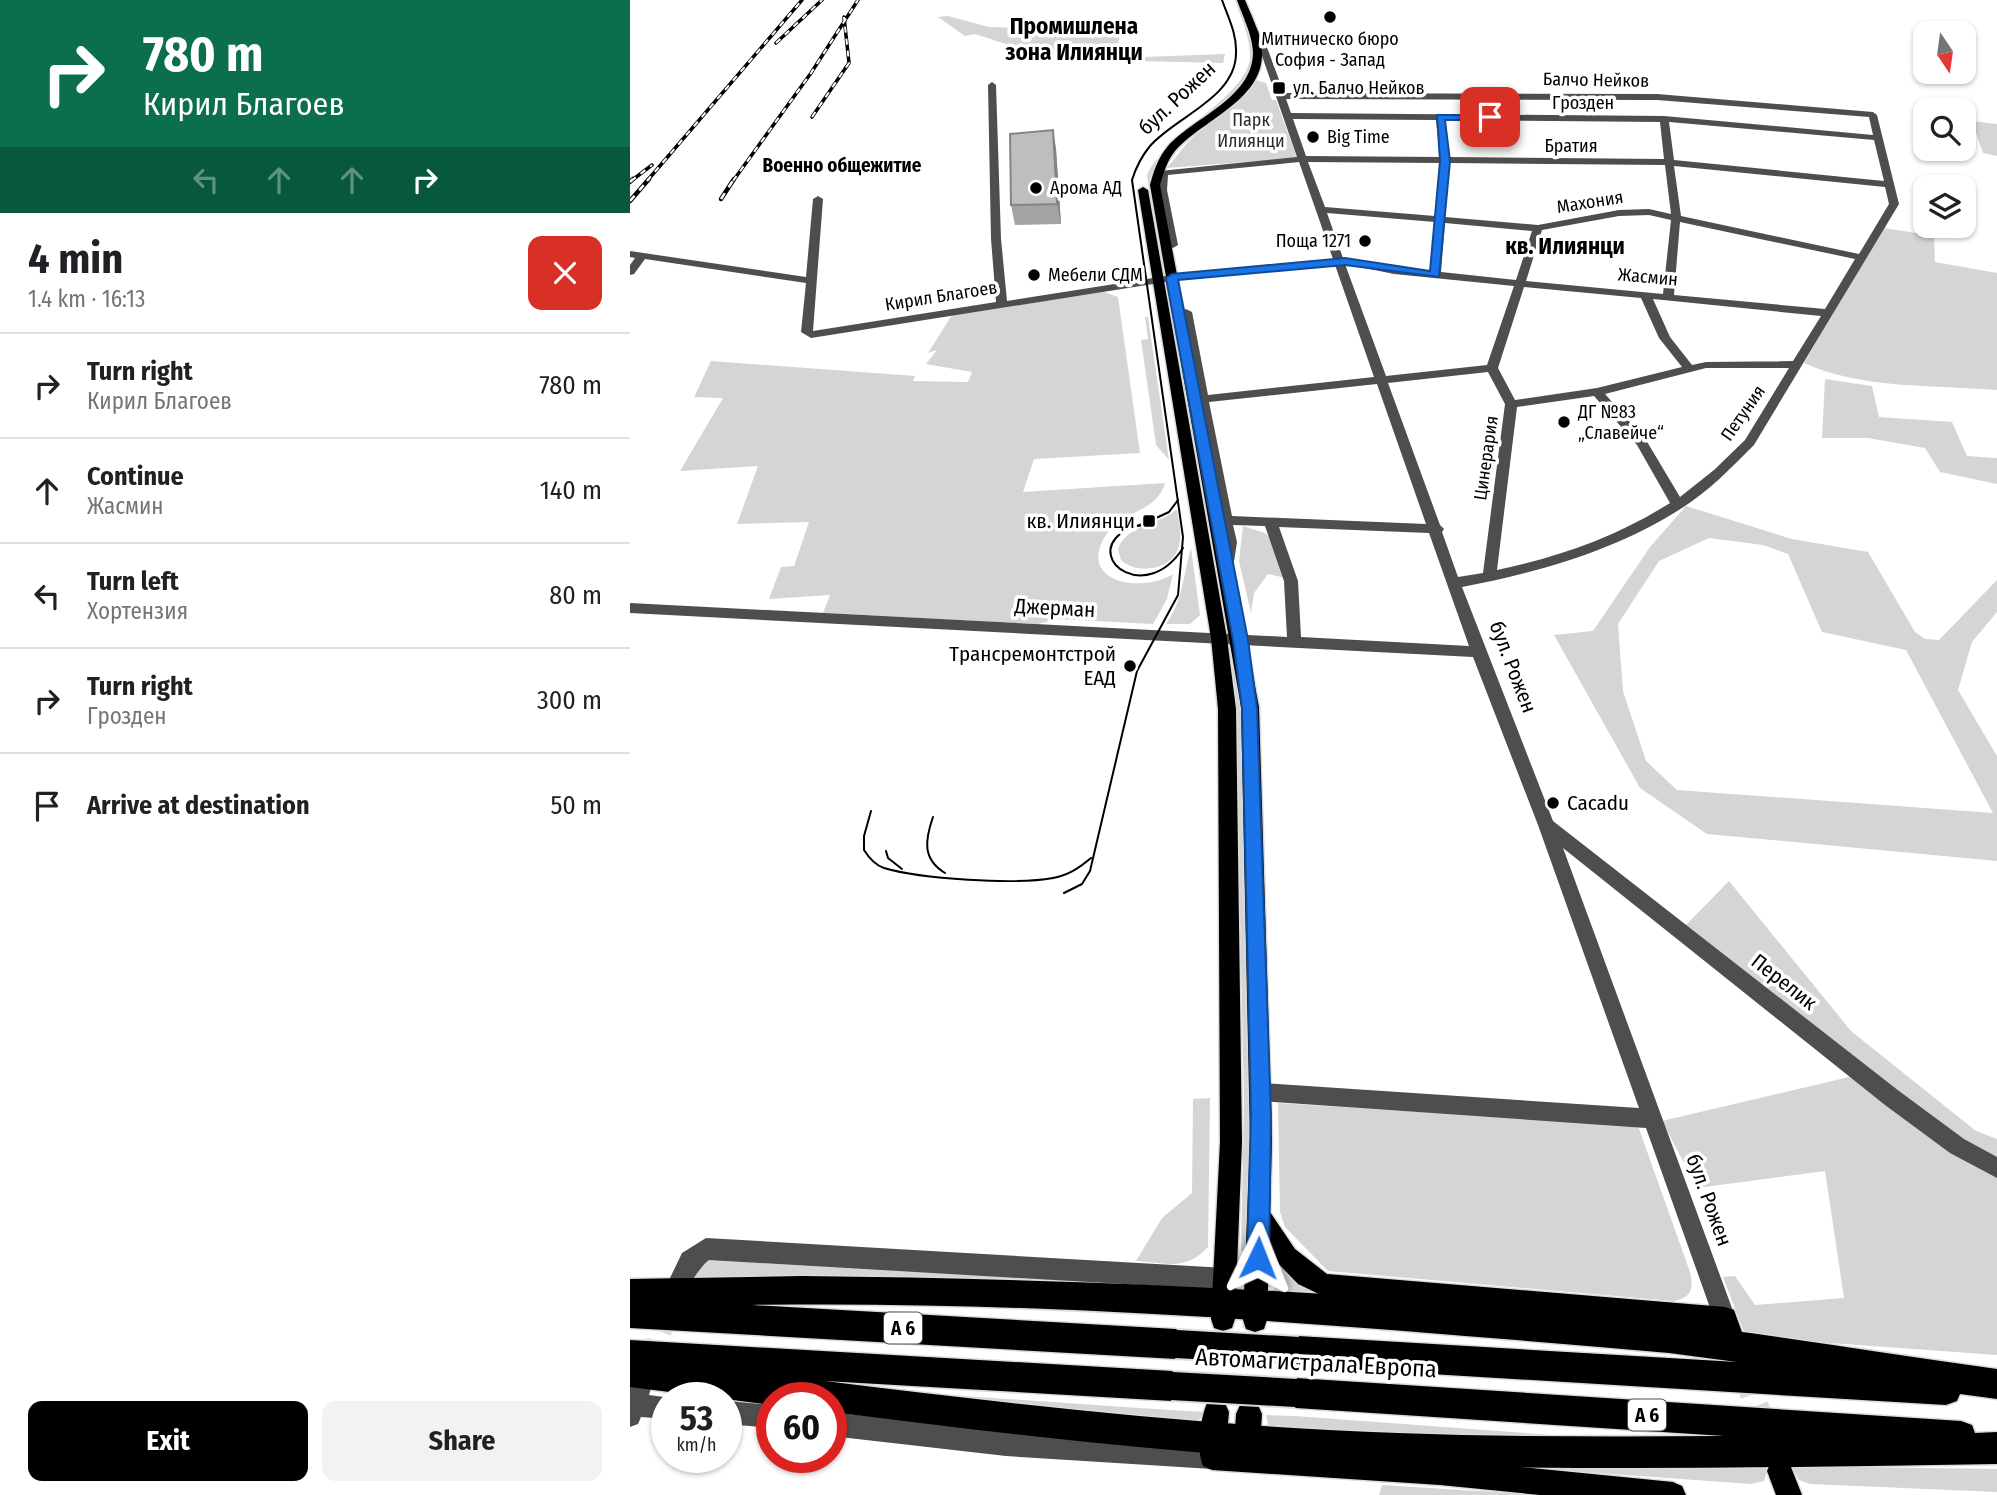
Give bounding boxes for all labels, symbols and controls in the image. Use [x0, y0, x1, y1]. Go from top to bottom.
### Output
marker: Митническо бюро София - Запад [1322, 9, 1338, 25]
district label: Промишлена зона Илиянци [1005, 12, 1143, 66]
north arrow [1913, 21, 1976, 84]
map controls [1913, 21, 1976, 238]
text: 780 m [143, 25, 263, 84]
icon: right [28, 28, 119, 119]
place label: Митническо бюро София - Запад [1261, 28, 1399, 71]
street label: бул. Рожен [1133, 56, 1221, 140]
street label: Балчо Нейков [1543, 68, 1649, 92]
place label: ул. Балчо Нейков [1293, 77, 1425, 99]
marker: ул. Балчо Нейков [1271, 80, 1287, 96]
text: Кирил Благоев [143, 85, 344, 123]
pin [1460, 87, 1520, 147]
street label: Грозден [1552, 92, 1614, 114]
icon: arrive [1471, 98, 1509, 136]
button: search [1913, 98, 1976, 161]
park label: Парк Илиянци [1217, 109, 1285, 152]
place label: Big Time [1327, 126, 1390, 148]
marker: Big Time [1305, 129, 1321, 145]
street label: Братия [1544, 135, 1598, 157]
district label: Военно общежитие [763, 154, 922, 177]
icon: left [187, 161, 225, 199]
icon: ahead [260, 161, 298, 199]
icon: ahead [333, 161, 371, 199]
icon: right [406, 161, 444, 199]
button: layers [1913, 175, 1976, 238]
place label: Арома АД [1050, 177, 1122, 199]
marker: Арома АД [1028, 180, 1044, 196]
street label: Махония [1555, 186, 1625, 218]
place label: Поща 1271 [1276, 230, 1351, 252]
district label: кв. Илиянци [1505, 232, 1625, 260]
marker: Поща 1271 [1357, 233, 1373, 249]
text: 4 min [28, 234, 123, 284]
button: close [528, 236, 602, 310]
street label: Жасмин [1617, 263, 1679, 291]
place label: Мебели СДМ [1048, 264, 1143, 286]
marker: Мебели СДМ [1026, 267, 1042, 283]
street label: Кирил Благоев [883, 276, 999, 316]
text: 1.4 km · 16:13 [28, 285, 145, 313]
text: Turn right [87, 356, 193, 387]
icon: right [28, 367, 66, 405]
text: 780 m [539, 370, 602, 401]
street label: Петуния [1716, 381, 1770, 445]
text: Кирил Благоев [87, 387, 232, 415]
place label: ДГ №83 „Славейче“ [1577, 401, 1664, 444]
street label: Цинерария [1469, 414, 1503, 502]
marker: ДГ №83 „Славейче“ [1556, 414, 1572, 430]
text: Continue [87, 461, 184, 492]
icon: ahead [28, 472, 66, 510]
text: 140 m [540, 475, 602, 506]
text: Жасмин [87, 492, 164, 520]
place label: кв. Илиянци [1026, 508, 1135, 534]
marker: кв. Илиянци [1141, 513, 1157, 529]
text: Turn left [87, 566, 179, 597]
icon: left [28, 577, 66, 615]
text: 80 m [549, 580, 602, 611]
street label: Джерман [1013, 593, 1096, 623]
text: Хортензия [87, 597, 188, 625]
street label: бул. Рожен [1484, 617, 1542, 717]
place label: Трансремонтстрой ЕАД [949, 641, 1116, 691]
marker: Трансремонтстрой ЕАД [1122, 658, 1138, 674]
text: Turn right [87, 671, 193, 702]
icon: right [28, 682, 66, 720]
text: 300 m [537, 685, 602, 716]
text: Грозден [87, 702, 167, 730]
icon: arrive [28, 787, 66, 825]
text: Arrive at destination [87, 790, 310, 821]
text: 50 m [550, 790, 602, 821]
place label: Cacadu [1567, 790, 1629, 816]
marker: Cacadu [1545, 795, 1561, 811]
street label: Перелик [1746, 948, 1822, 1016]
street label: бул. Рожен [1680, 1150, 1738, 1250]
position arrow [1221, 1221, 1295, 1295]
road number: A 6 [884, 1312, 922, 1344]
street label: Автомагистрала Европа [1195, 1343, 1437, 1383]
speed limit sign: 60 [756, 1382, 847, 1473]
text: 53 [680, 1397, 713, 1439]
road number: A 6 [1628, 1400, 1666, 1430]
button: Exit [28, 1401, 308, 1481]
button: Share [322, 1401, 602, 1481]
text: km/h [676, 1434, 717, 1456]

